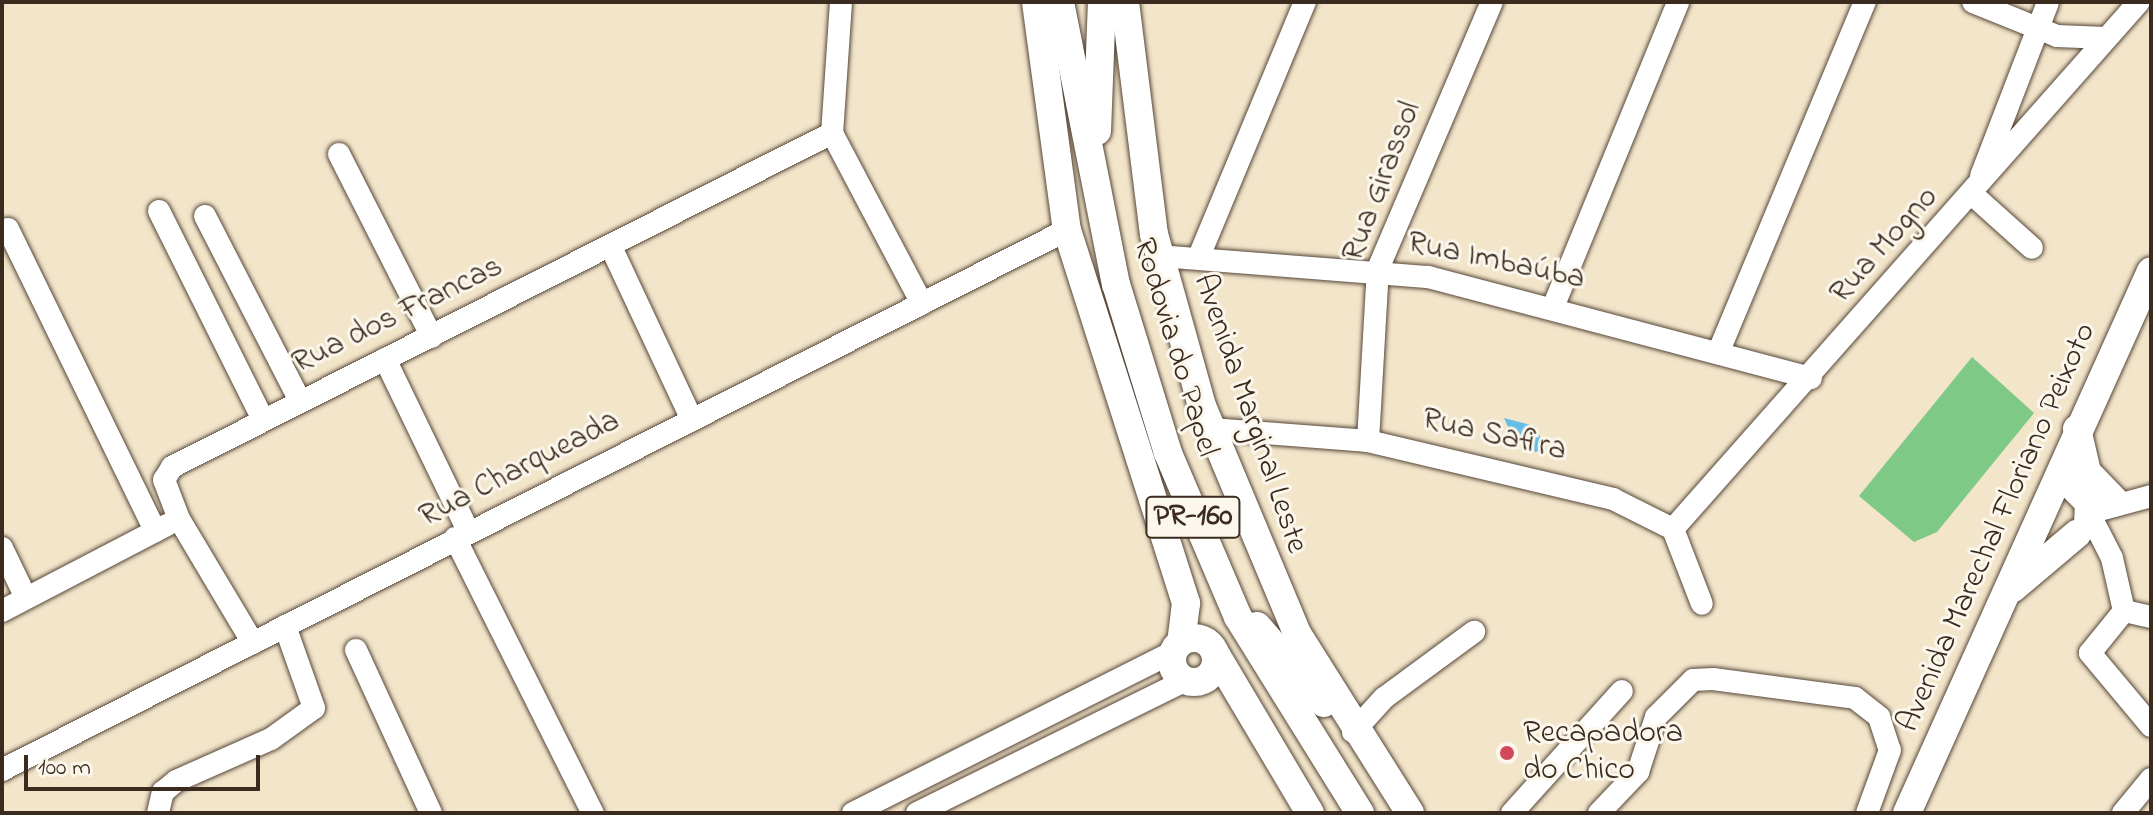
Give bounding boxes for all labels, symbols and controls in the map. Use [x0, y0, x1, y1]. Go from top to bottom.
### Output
street label: Rua Girassol [1335, 97, 1431, 267]
street label: Rua Mogno [1823, 180, 1947, 312]
street label: Rua Imbaúba [1404, 224, 1588, 300]
street label: Rodovia do Papel [1123, 234, 1225, 462]
street label: Rua dos Francas [287, 249, 509, 383]
street label: Avenida Marginal Leste [1183, 269, 1315, 559]
street label: Avenida Marechal Floriano Peixoto [1890, 318, 2106, 738]
street label: Rua Safira [1418, 401, 1570, 471]
street label: Rua Charqueada [413, 403, 627, 537]
road number: PR-160 [1145, 491, 1241, 543]
place label: Recapadora do Chico [1523, 716, 1683, 791]
scale bar [28, 739, 264, 789]
marker: Recapadora do Chico [1498, 744, 1516, 762]
text: 100 m [38, 751, 91, 786]

